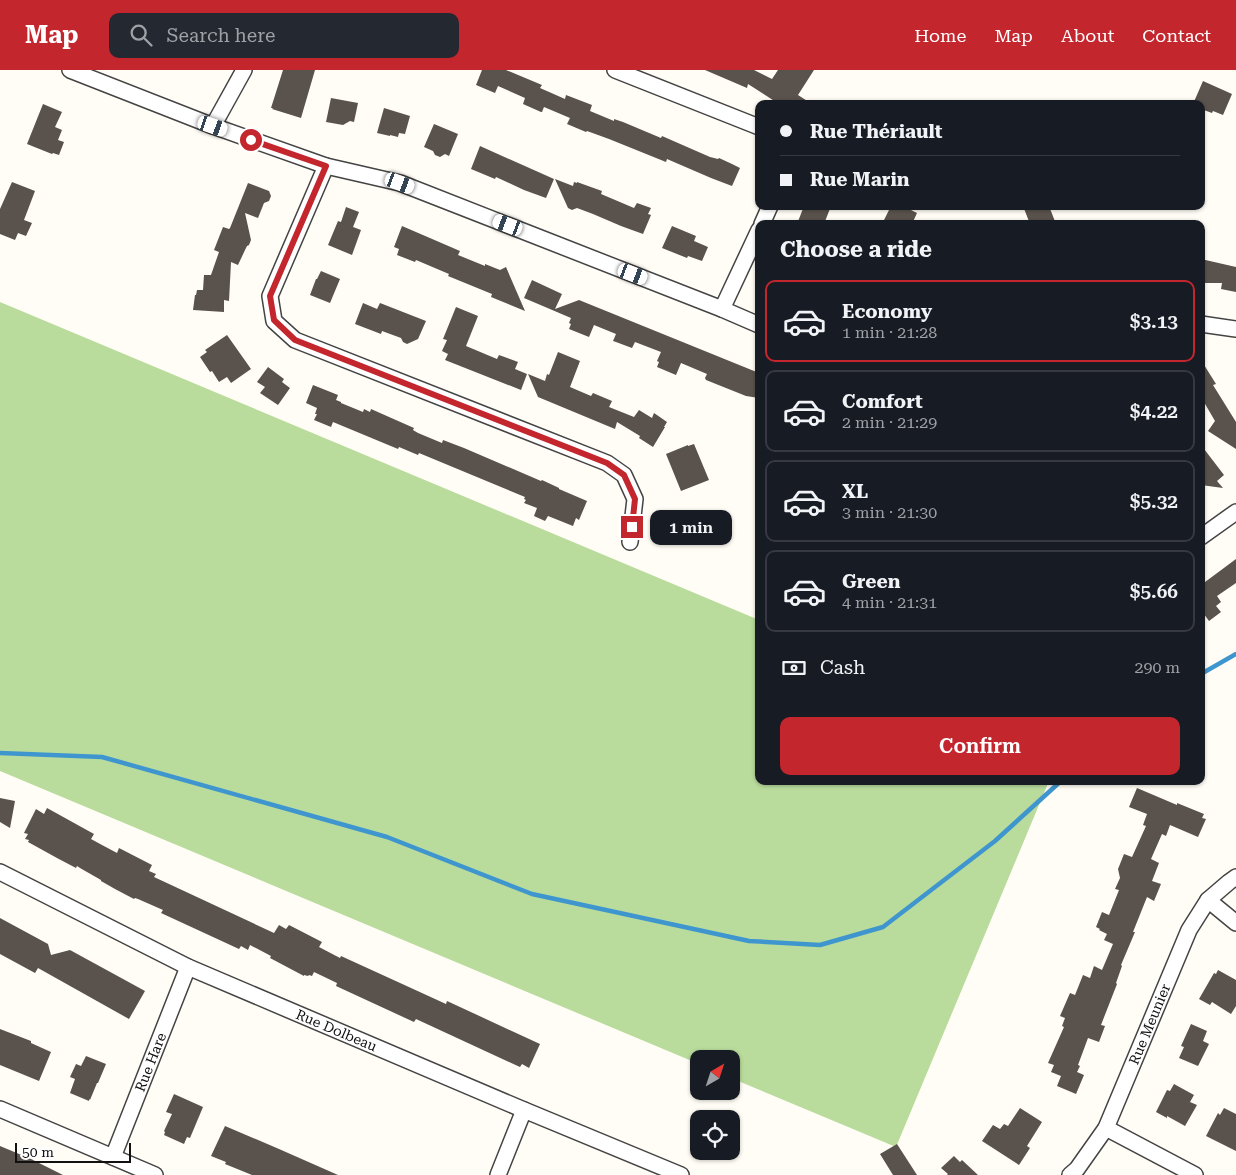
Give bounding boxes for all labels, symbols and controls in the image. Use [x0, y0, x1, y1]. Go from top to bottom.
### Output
search box [109, 13, 459, 58]
text: Map [25, 21, 79, 49]
icon: search [127, 21, 155, 49]
text: Search here [167, 24, 275, 47]
text: Home [914, 25, 966, 46]
text: Map [994, 25, 1033, 46]
text: About [1061, 25, 1114, 46]
text: Contact [1142, 25, 1211, 46]
car [196, 114, 229, 138]
text: Rue Thériault [810, 120, 942, 143]
route start [240, 129, 262, 151]
text: Rue Marin [810, 168, 910, 191]
car [383, 171, 416, 195]
car [491, 213, 524, 237]
text: Choose a ride [780, 237, 932, 262]
car [616, 262, 649, 286]
icon: car [782, 299, 827, 344]
text: Economy [842, 300, 932, 323]
text: $3.13 [1130, 310, 1178, 333]
text: 1 min · 21:28 [842, 323, 937, 342]
icon: car [782, 389, 827, 434]
text: Comfort [842, 390, 923, 413]
text: $4.22 [1130, 400, 1178, 423]
text: 2 min · 21:29 [842, 413, 937, 432]
icon: car [782, 479, 827, 524]
text: XL [842, 480, 868, 503]
text: $5.32 [1130, 490, 1178, 513]
text: 3 min · 21:30 [842, 503, 937, 522]
callout: 1 min [650, 510, 732, 544]
route end [621, 516, 643, 538]
text: 1 min [669, 518, 713, 537]
icon: car [782, 569, 827, 614]
text: Green [842, 570, 900, 593]
text: $5.66 [1130, 580, 1178, 603]
text: 4 min · 21:31 [842, 593, 937, 612]
icon: cash [780, 654, 808, 682]
text: Cash [820, 656, 865, 679]
text: 290 m [1134, 658, 1180, 677]
button: Confirm [780, 717, 1180, 775]
street label: Rue Meunier [1126, 981, 1174, 1067]
street label: Rue Dolbeau [294, 1006, 380, 1055]
street label: Rue Hare [132, 1030, 169, 1094]
north arrow [690, 1050, 740, 1100]
map controls [690, 1050, 740, 1160]
button: locate [690, 1110, 740, 1160]
scale bar [15, 1140, 131, 1163]
text: 50 m [22, 1144, 54, 1160]

